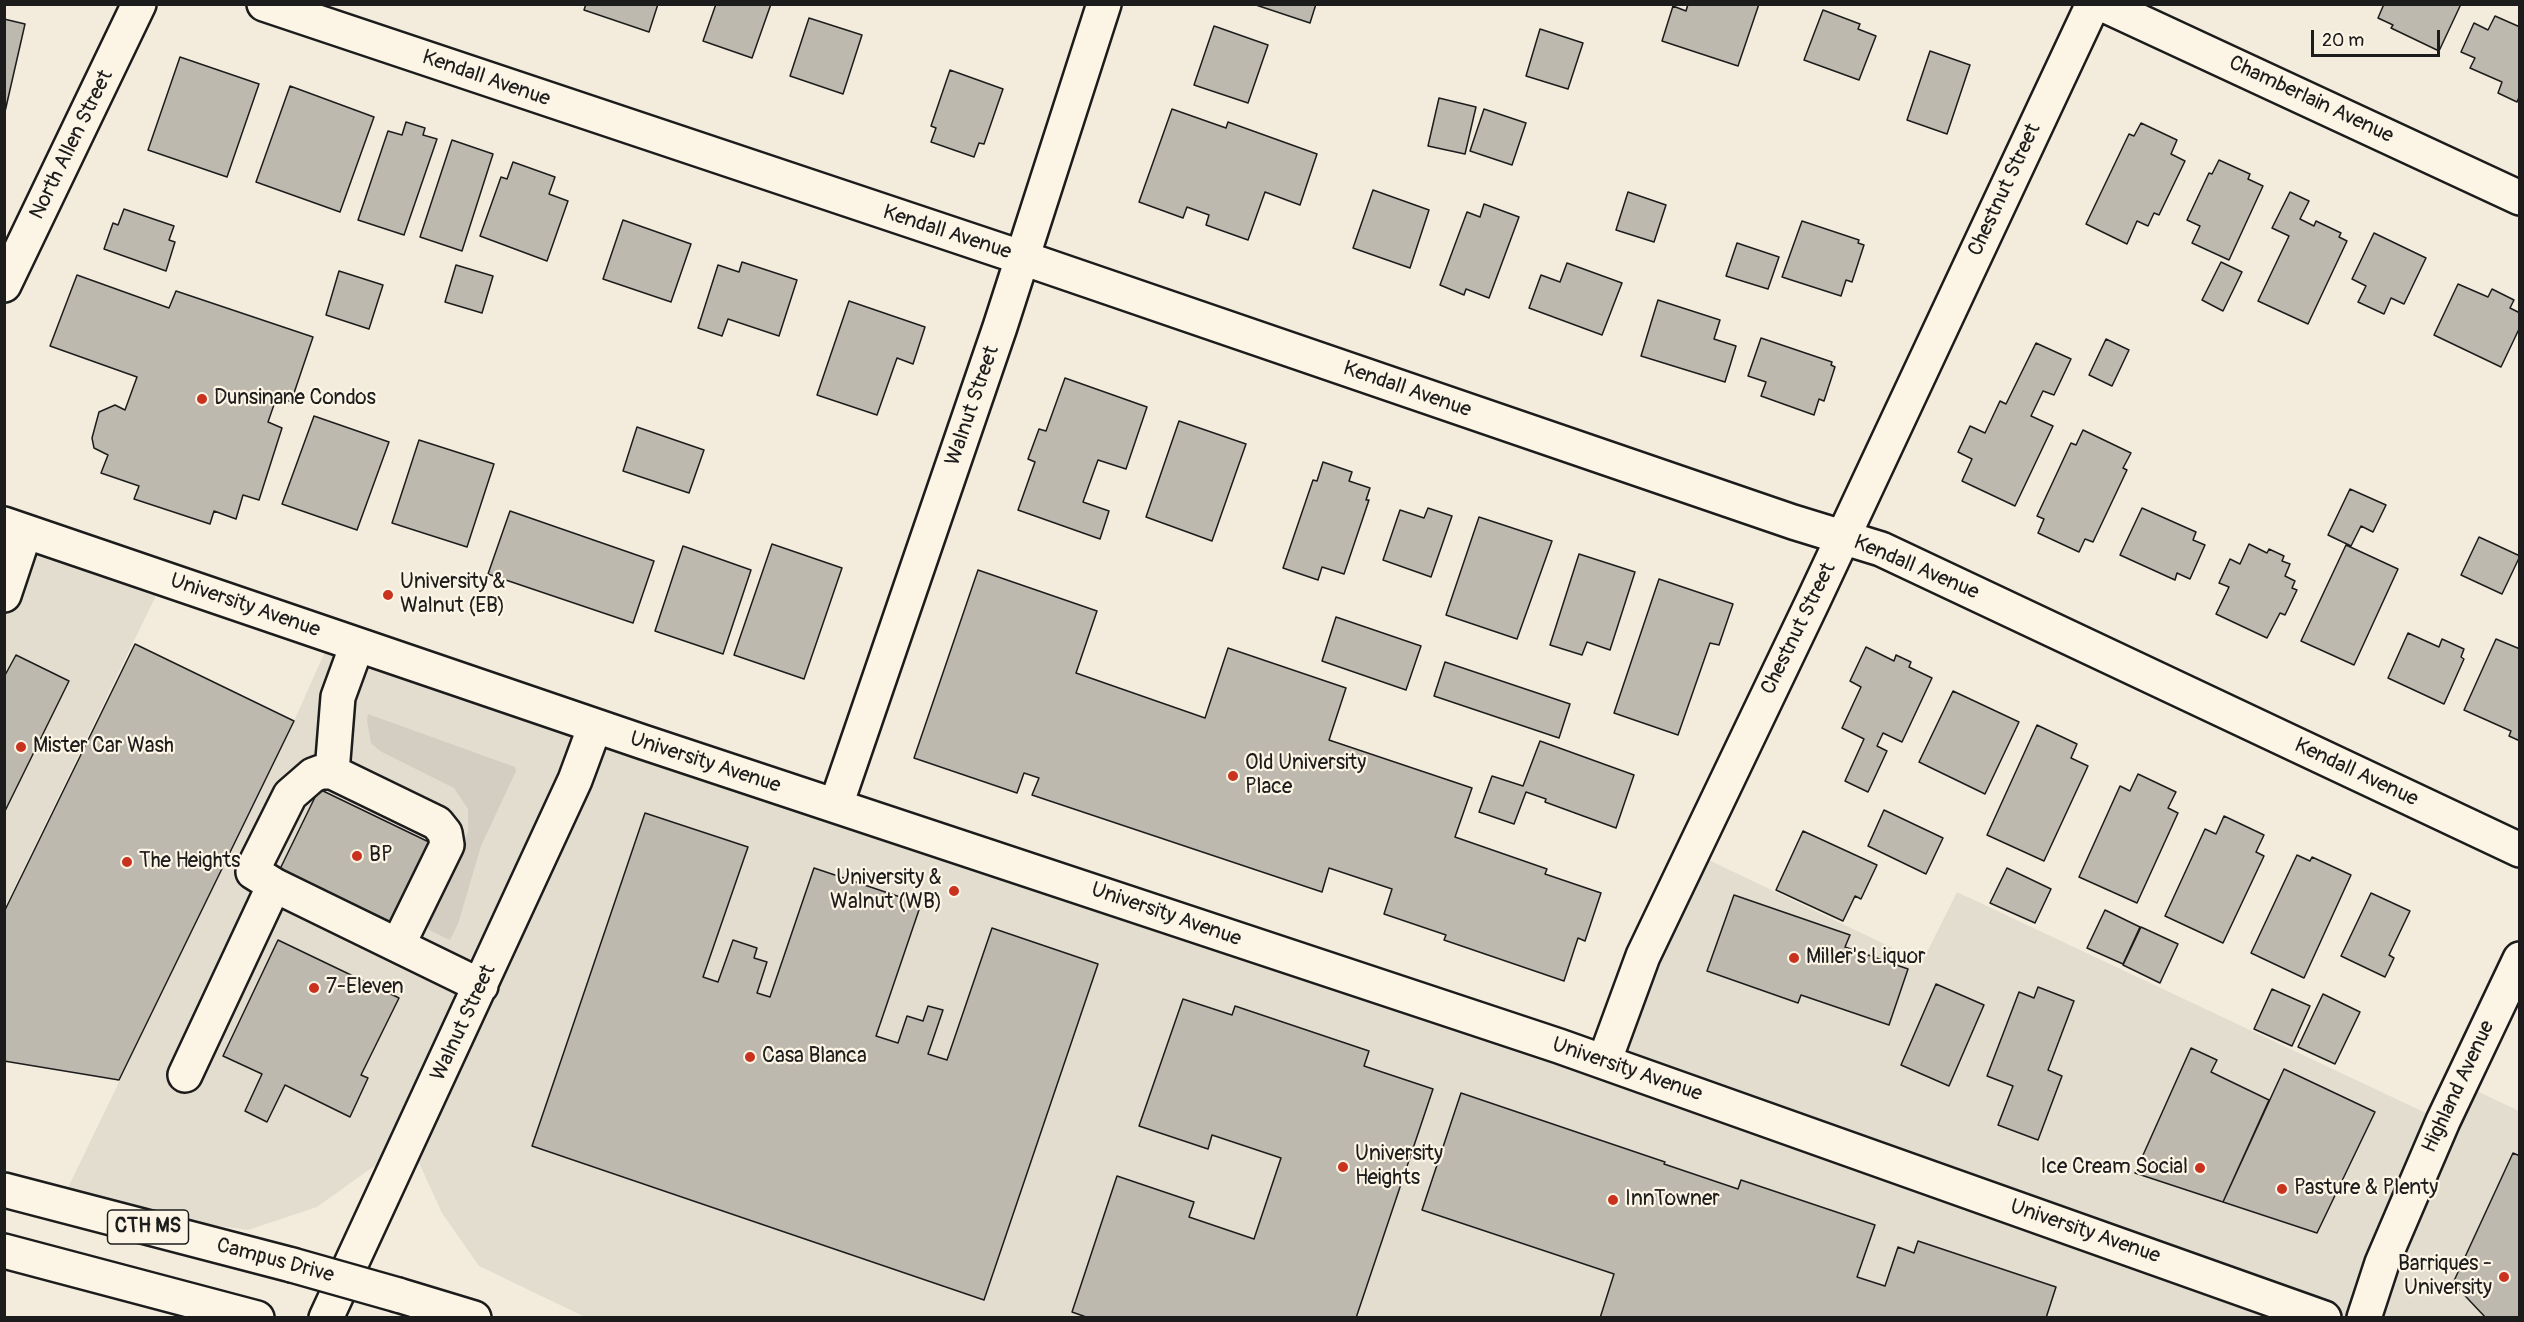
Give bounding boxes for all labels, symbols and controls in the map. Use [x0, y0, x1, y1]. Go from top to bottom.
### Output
scale bar [2314, 18, 2443, 56]
text: 20 m [2322, 29, 2364, 52]
street label: Kendall Avenue [419, 45, 553, 113]
street label: Chamberlain Avenue [2225, 51, 2397, 149]
street label: North Allen Street [25, 66, 119, 224]
street label: Chestnut Street [1963, 120, 2047, 260]
street label: Kendall Avenue [880, 200, 1014, 266]
street label: Walnut Street [941, 343, 1005, 469]
street label: Kendall Avenue [1340, 356, 1474, 424]
place label: Dunsinane Condos [214, 386, 376, 412]
marker: Dunsinane Condos [195, 392, 209, 406]
street label: Kendall Avenue [1850, 530, 1982, 606]
street label: Chestnut Street [1756, 559, 1842, 699]
street label: University Avenue [167, 569, 323, 643]
place label: University & Walnut (EB) [400, 570, 506, 620]
marker: University & Walnut (EB) [381, 588, 395, 602]
street label: University Avenue [626, 727, 784, 799]
street label: Kendall Avenue [2290, 733, 2422, 813]
place label: Mister Car Wash [33, 734, 174, 760]
marker: Mister Car Wash [14, 740, 28, 754]
place label: Old University Place [1245, 751, 1366, 801]
marker: Old University Place [1226, 769, 1240, 783]
place label: BP [369, 843, 392, 869]
place label: The Heights [139, 849, 240, 875]
marker: BP [350, 849, 364, 863]
marker: The Heights [120, 855, 134, 869]
place label: University & Walnut (WB) [830, 866, 942, 916]
street label: University Avenue [1088, 878, 1244, 952]
marker: University & Walnut (WB) [947, 884, 961, 898]
place label: Miller's Liquor [1806, 945, 1926, 971]
marker: Miller's Liquor [1787, 951, 1801, 965]
street label: Walnut Street [426, 961, 502, 1085]
place label: 7-Eleven [326, 975, 404, 1001]
marker: 7-Eleven [307, 981, 321, 995]
street label: Highland Avenue [2417, 1017, 2501, 1157]
street label: University Avenue [1549, 1033, 1705, 1107]
place label: Casa Blanca [762, 1044, 867, 1070]
marker: Casa Blanca [743, 1050, 757, 1064]
place label: University Heights [1355, 1142, 1443, 1192]
place label: Ice Cream Social [2041, 1155, 2188, 1181]
marker: University Heights [1336, 1160, 1350, 1174]
marker: Ice Cream Social [2193, 1161, 2207, 1175]
place label: Pasture & Plenty [2294, 1176, 2438, 1202]
marker: Pasture & Plenty [2275, 1182, 2289, 1196]
place label: InnTowner [1625, 1187, 1720, 1213]
marker: InnTowner [1606, 1193, 1620, 1207]
street label: University Avenue [2007, 1195, 2163, 1269]
road number: CTH MS [108, 1210, 188, 1244]
street label: Campus Drive [213, 1233, 337, 1289]
place label: Barriques - University [2398, 1252, 2492, 1302]
marker: Barriques - University [2497, 1270, 2511, 1284]

